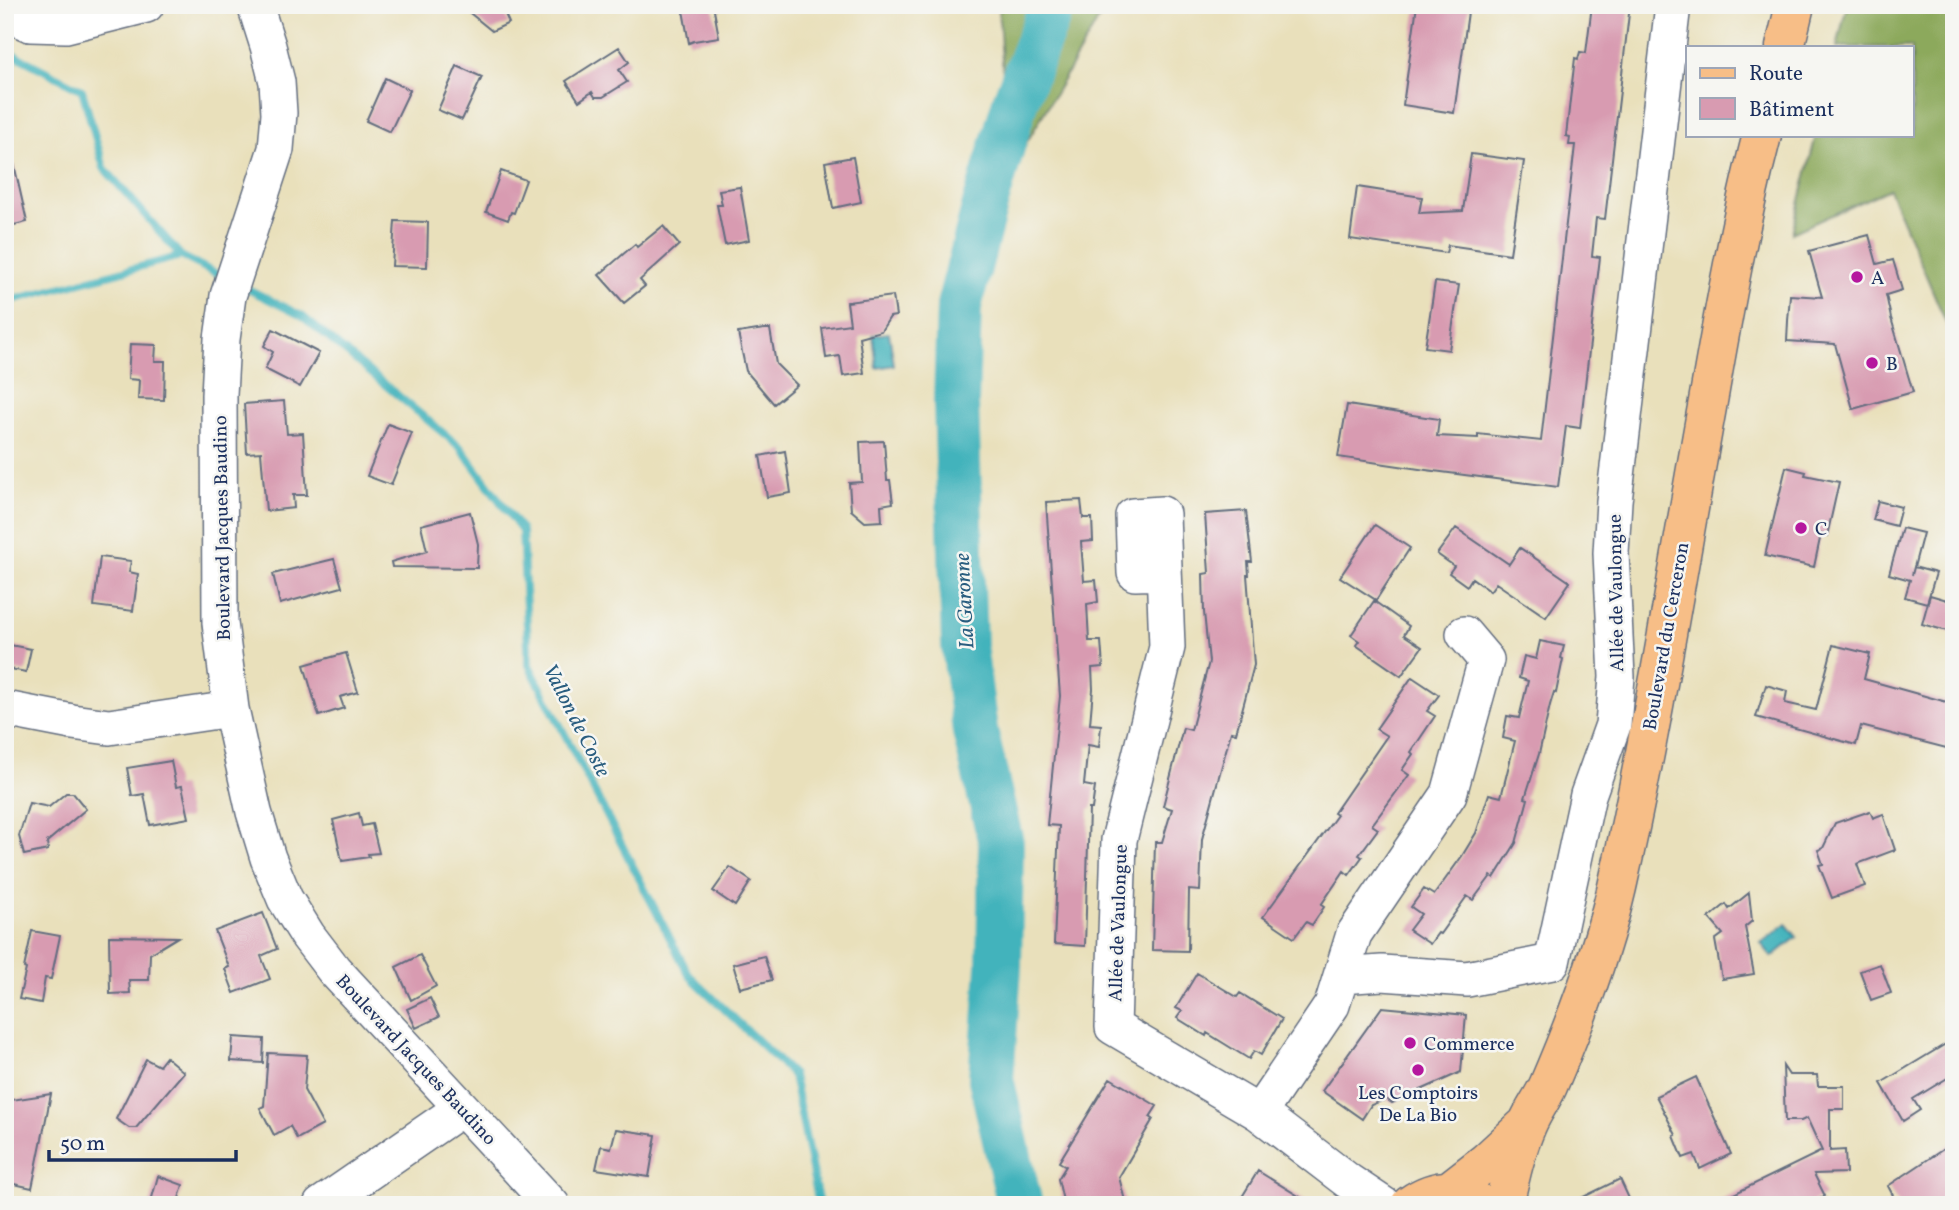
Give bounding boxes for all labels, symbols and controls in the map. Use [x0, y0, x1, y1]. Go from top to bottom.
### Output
legend [1686, 46, 1913, 136]
text: Route [1749, 60, 1803, 89]
text: Bâtiment [1749, 96, 1834, 125]
place label: A [1871, 266, 1884, 292]
marker: A [1849, 269, 1865, 285]
place label: B [1886, 352, 1898, 378]
marker: B [1864, 355, 1880, 371]
street label: Boulevard Jacques Baudino [208, 415, 238, 641]
street label: Allée de Vaulongue [1603, 514, 1631, 672]
place label: C [1815, 517, 1827, 543]
marker: C [1793, 520, 1809, 536]
street label: Boulevard du Cerceron [1638, 540, 1696, 732]
water label: La Garonne [948, 552, 982, 650]
water label: Vallon de Coste [535, 659, 617, 783]
street label: Allée de Vaulongue [1103, 844, 1135, 1002]
street label: Boulevard Jacques Baudino [329, 969, 502, 1152]
place label: Commerce [1424, 1032, 1515, 1058]
marker: Commerce [1402, 1035, 1418, 1051]
marker: Les Comptoirs De La Bio [1410, 1062, 1426, 1078]
place label: Les Comptoirs De La Bio [1358, 1081, 1478, 1129]
scale bar [49, 1119, 236, 1163]
text: 50 m [60, 1130, 105, 1159]

